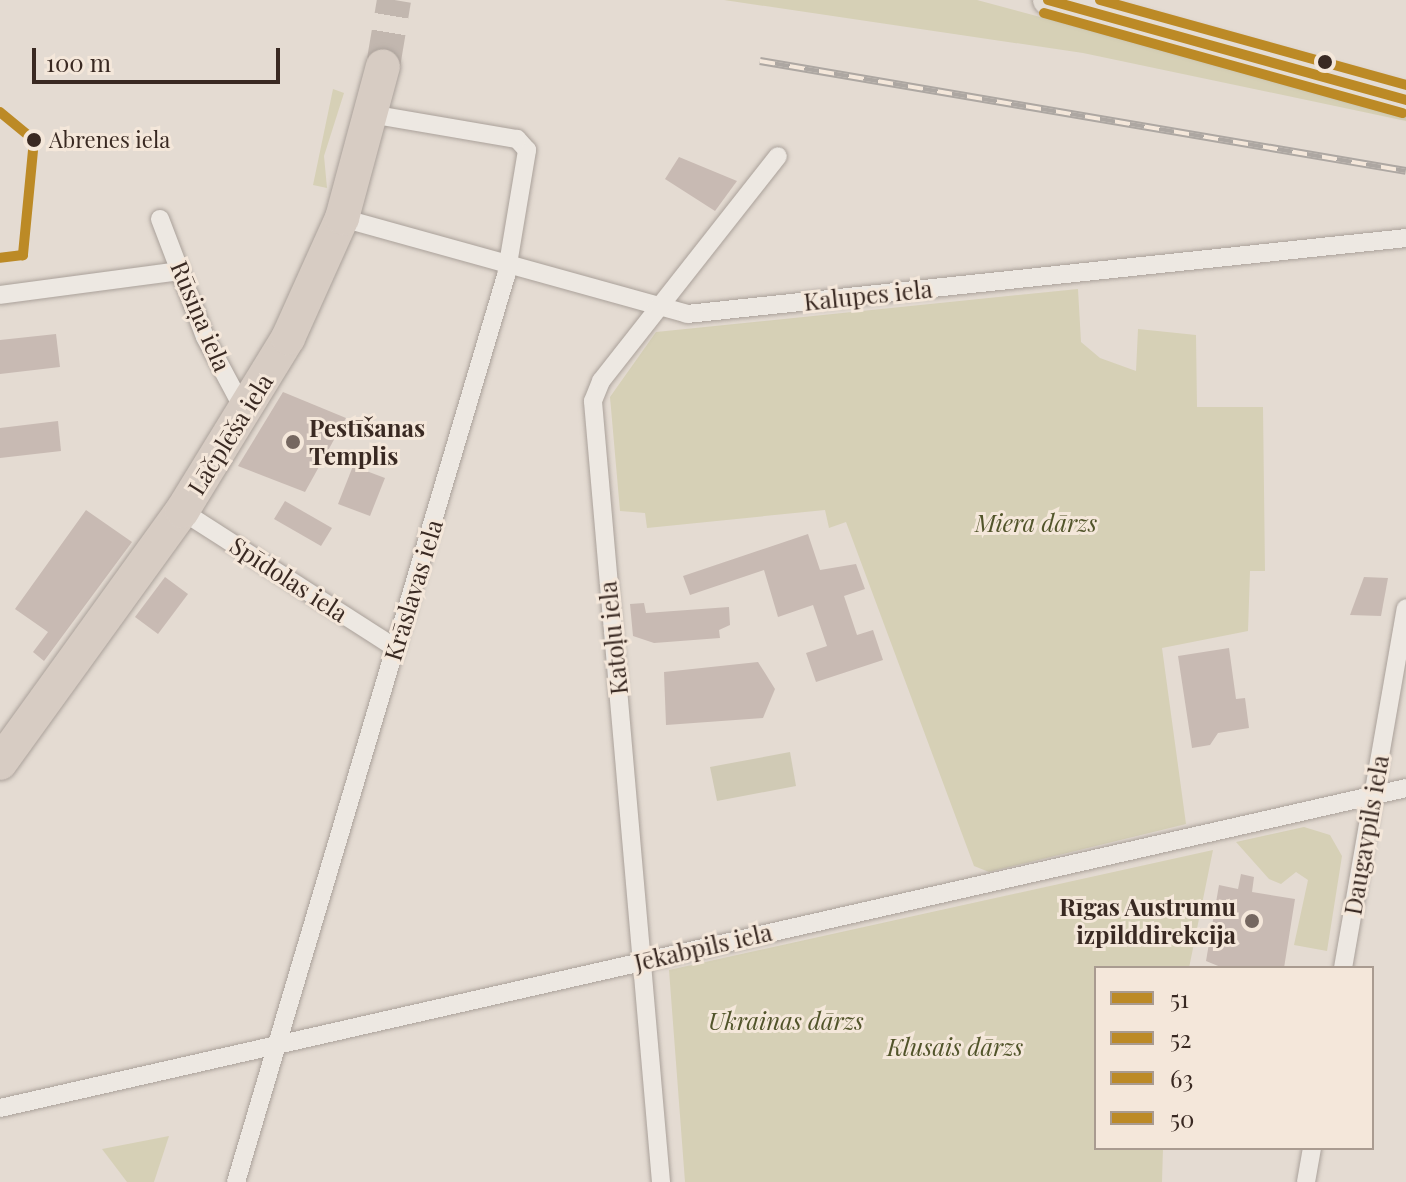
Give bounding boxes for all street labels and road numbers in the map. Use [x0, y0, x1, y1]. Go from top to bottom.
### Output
street label: Rūsiņa iela [165, 256, 237, 376]
street label: Kalupes iela [802, 274, 934, 316]
street label: Lāčplēša iela [181, 368, 279, 500]
street label: Krāslavas iela [378, 516, 448, 664]
street label: Spīdolas iela [225, 530, 353, 628]
street label: Katoļu iela [593, 580, 633, 696]
street label: Daugavpils iela [1338, 753, 1394, 917]
street label: Jēkabpils iela [631, 917, 775, 977]

